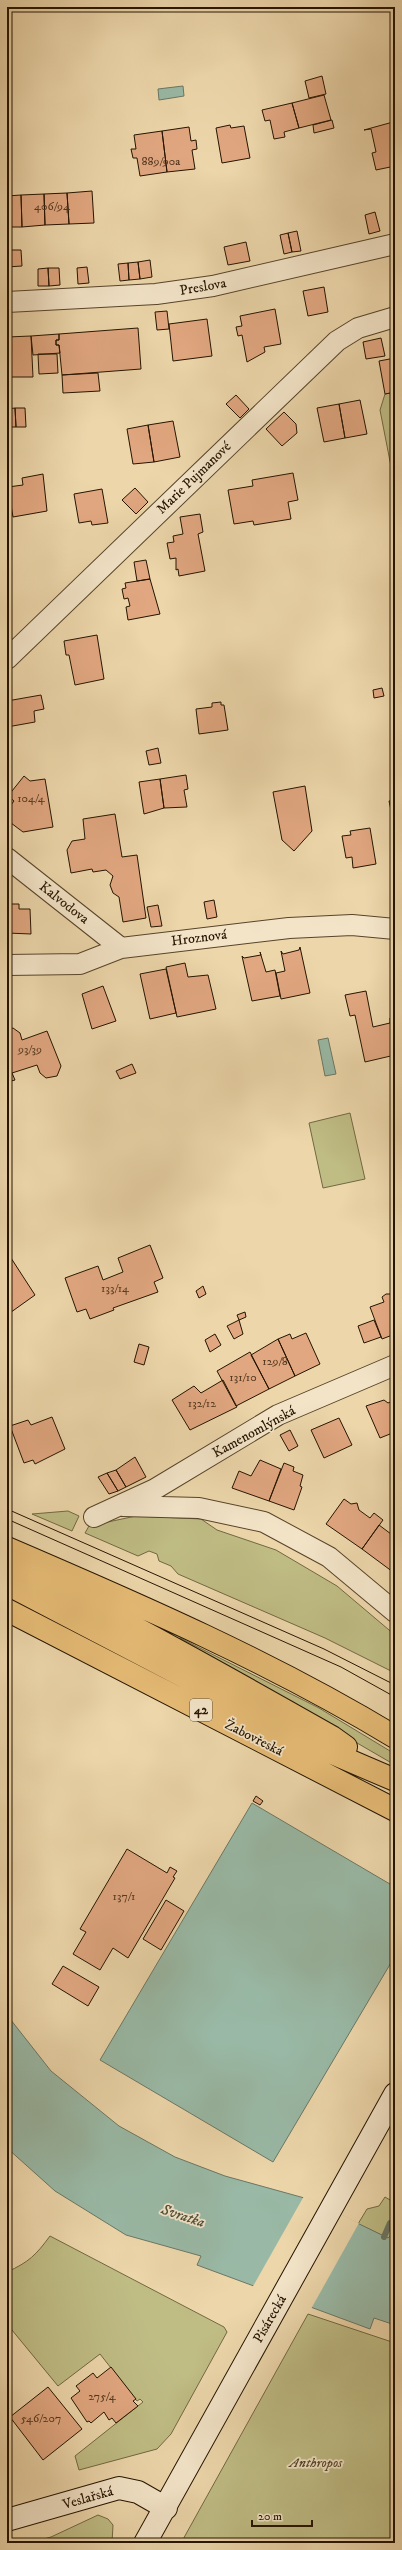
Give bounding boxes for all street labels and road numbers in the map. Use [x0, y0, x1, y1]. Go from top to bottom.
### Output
street label: Preslova [178, 274, 228, 300]
street label: Marie Pujmanové [153, 438, 235, 518]
street label: Kalvodova [35, 878, 93, 928]
street label: Hroznová [170, 926, 228, 950]
street label: Kamenomlýnská [209, 1402, 299, 1462]
road number: 42 [190, 1699, 212, 1721]
street label: Žabovřeská [222, 1716, 286, 1760]
street label: Pisárecká [249, 2292, 291, 2346]
street label: Veslařská [60, 2482, 115, 2514]

